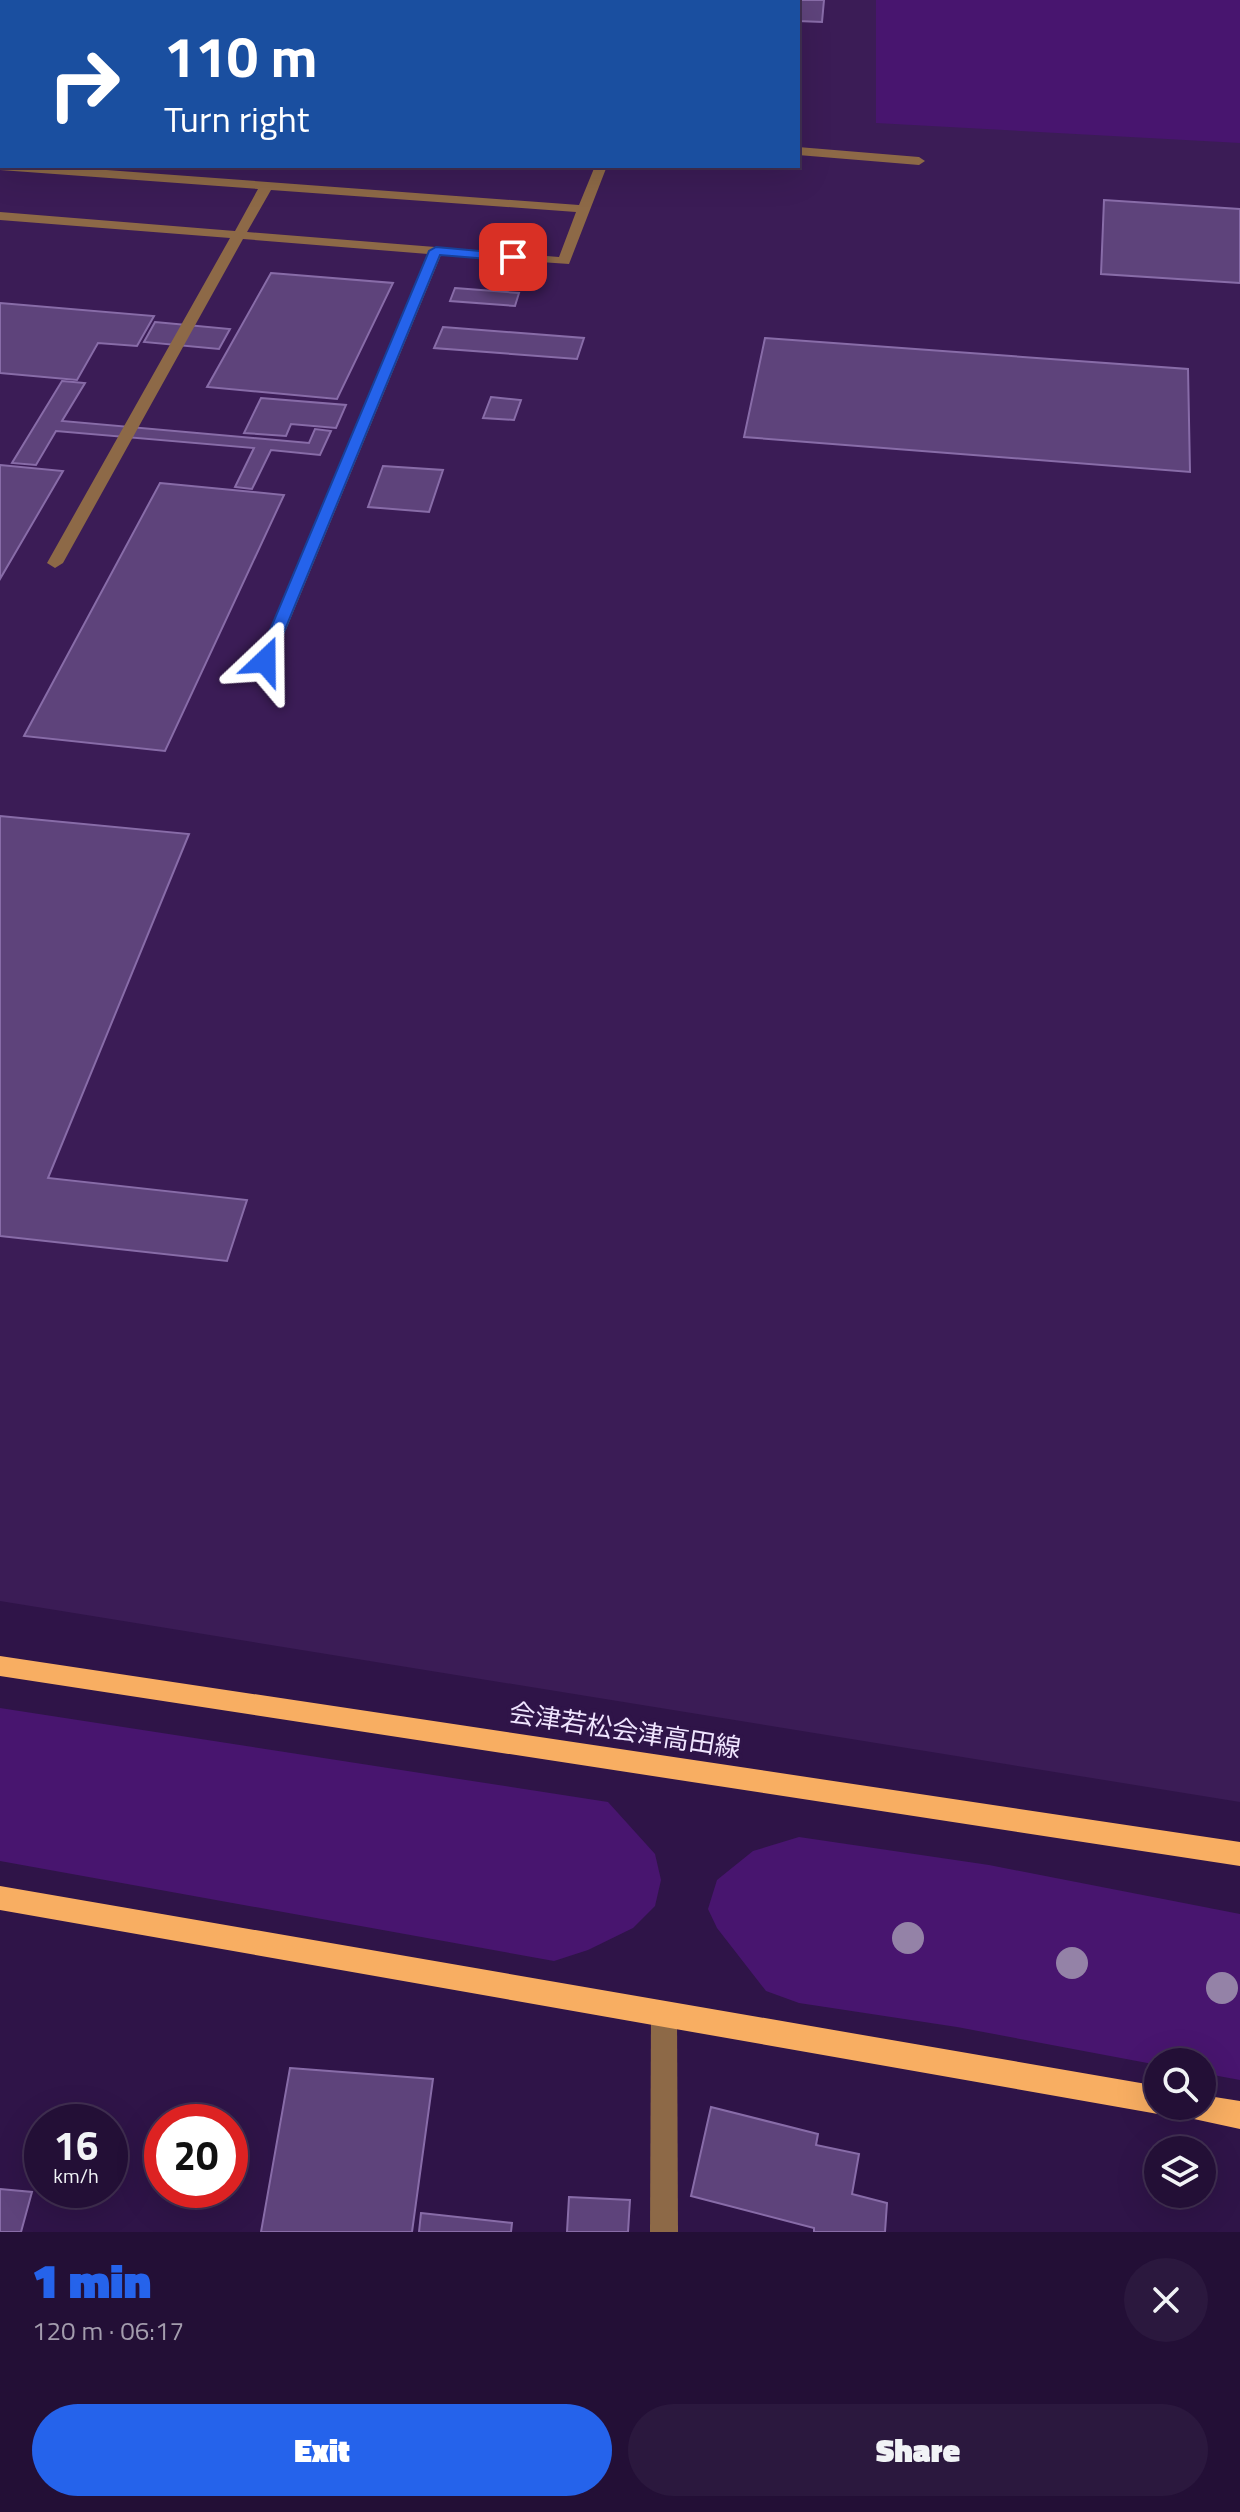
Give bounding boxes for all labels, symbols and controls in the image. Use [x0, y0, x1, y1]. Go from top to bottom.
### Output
text: 110 m [164, 14, 317, 99]
icon: right [32, 32, 136, 136]
text: Turn right [164, 91, 309, 146]
pin [479, 223, 547, 291]
icon: arrive [491, 235, 535, 279]
position arrow [223, 619, 307, 703]
street label: 会津若松会津高田線 [506, 1692, 744, 1768]
map controls [1144, 2048, 1216, 2208]
button: search [1144, 2048, 1216, 2120]
speed limit sign: 20 [144, 2104, 248, 2208]
text: 16 [54, 2115, 98, 2176]
button: layers [1144, 2136, 1216, 2208]
text: km/h [53, 2160, 99, 2191]
text: 1 min [32, 2244, 151, 2317]
button: close [1124, 2258, 1208, 2342]
text: 120 m · 06:17 [32, 2311, 184, 2350]
button: Exit [32, 2404, 612, 2496]
button: Share [628, 2404, 1208, 2496]

